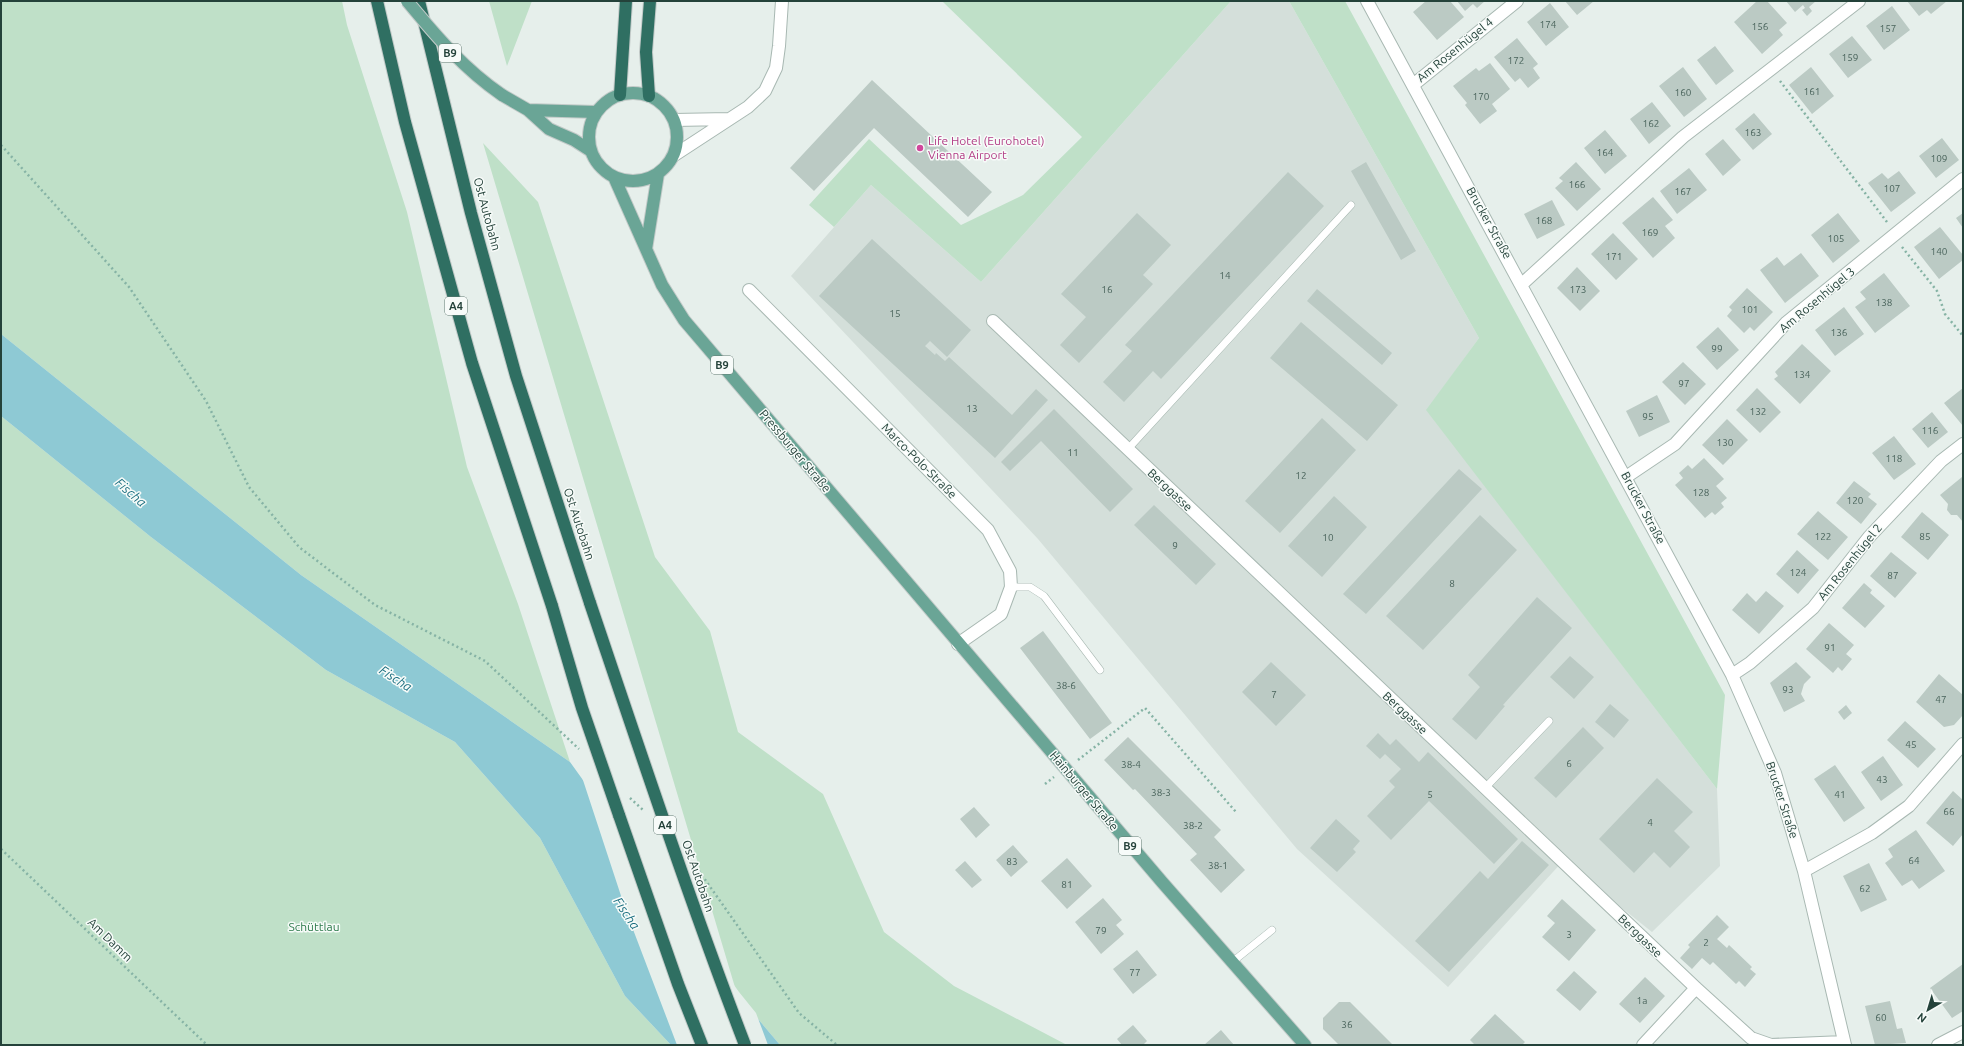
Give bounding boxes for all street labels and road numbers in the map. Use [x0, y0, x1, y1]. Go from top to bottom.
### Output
street label: Am Rosenhügel 4 [1414, 15, 1495, 84]
road number: B9 [439, 44, 461, 62]
street label: Ost Autobahn [471, 176, 503, 252]
street label: Brucker Straße [1464, 185, 1515, 261]
street label: Am Rosenhügel 3 [1777, 264, 1857, 335]
road number: A4 [445, 297, 467, 315]
road number: B9 [711, 356, 733, 374]
street label: Pressburger Straße [757, 407, 834, 495]
street label: Marco-Polo-Straße [879, 421, 959, 501]
street label: Berggasse [1146, 466, 1195, 513]
street label: Brucker Straße [1619, 469, 1668, 546]
street label: Ost Autobahn [562, 486, 597, 562]
street label: Am Rosenhügel 2 [1815, 521, 1884, 602]
street label: Berggasse [1381, 689, 1430, 736]
street label: Hainburger Straße [1048, 749, 1121, 833]
street label: Brucker Straße [1764, 760, 1801, 840]
road number: A4 [654, 816, 676, 834]
road number: B9 [1119, 837, 1141, 855]
street label: Ost Autobahn [680, 838, 717, 914]
street label: Berggasse [1616, 912, 1665, 960]
street label: Am Damm [86, 915, 135, 964]

